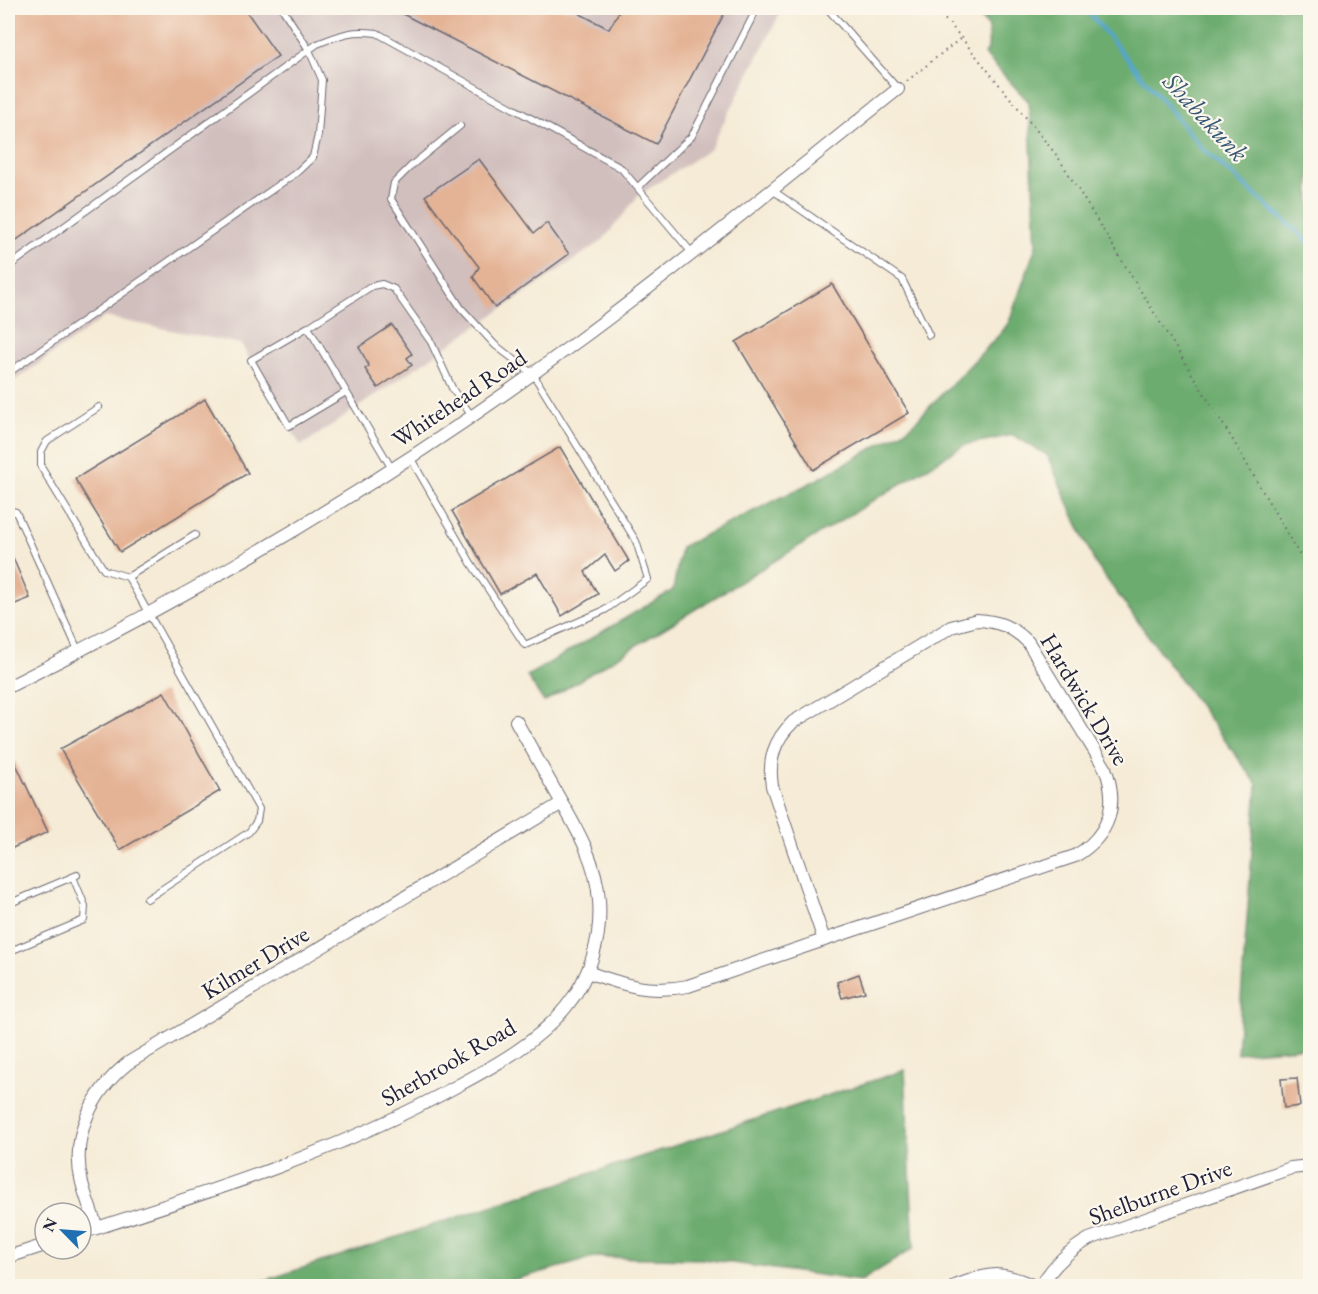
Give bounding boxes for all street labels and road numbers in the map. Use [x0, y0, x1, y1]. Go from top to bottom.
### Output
street label: Whitehead Road [386, 341, 533, 454]
street label: Hardwick Drive [1033, 627, 1137, 771]
street label: Kilmer Drive [196, 918, 314, 1006]
street label: Sherbrook Road [375, 1010, 522, 1113]
street label: Shelburne Drive [1084, 1152, 1236, 1232]

